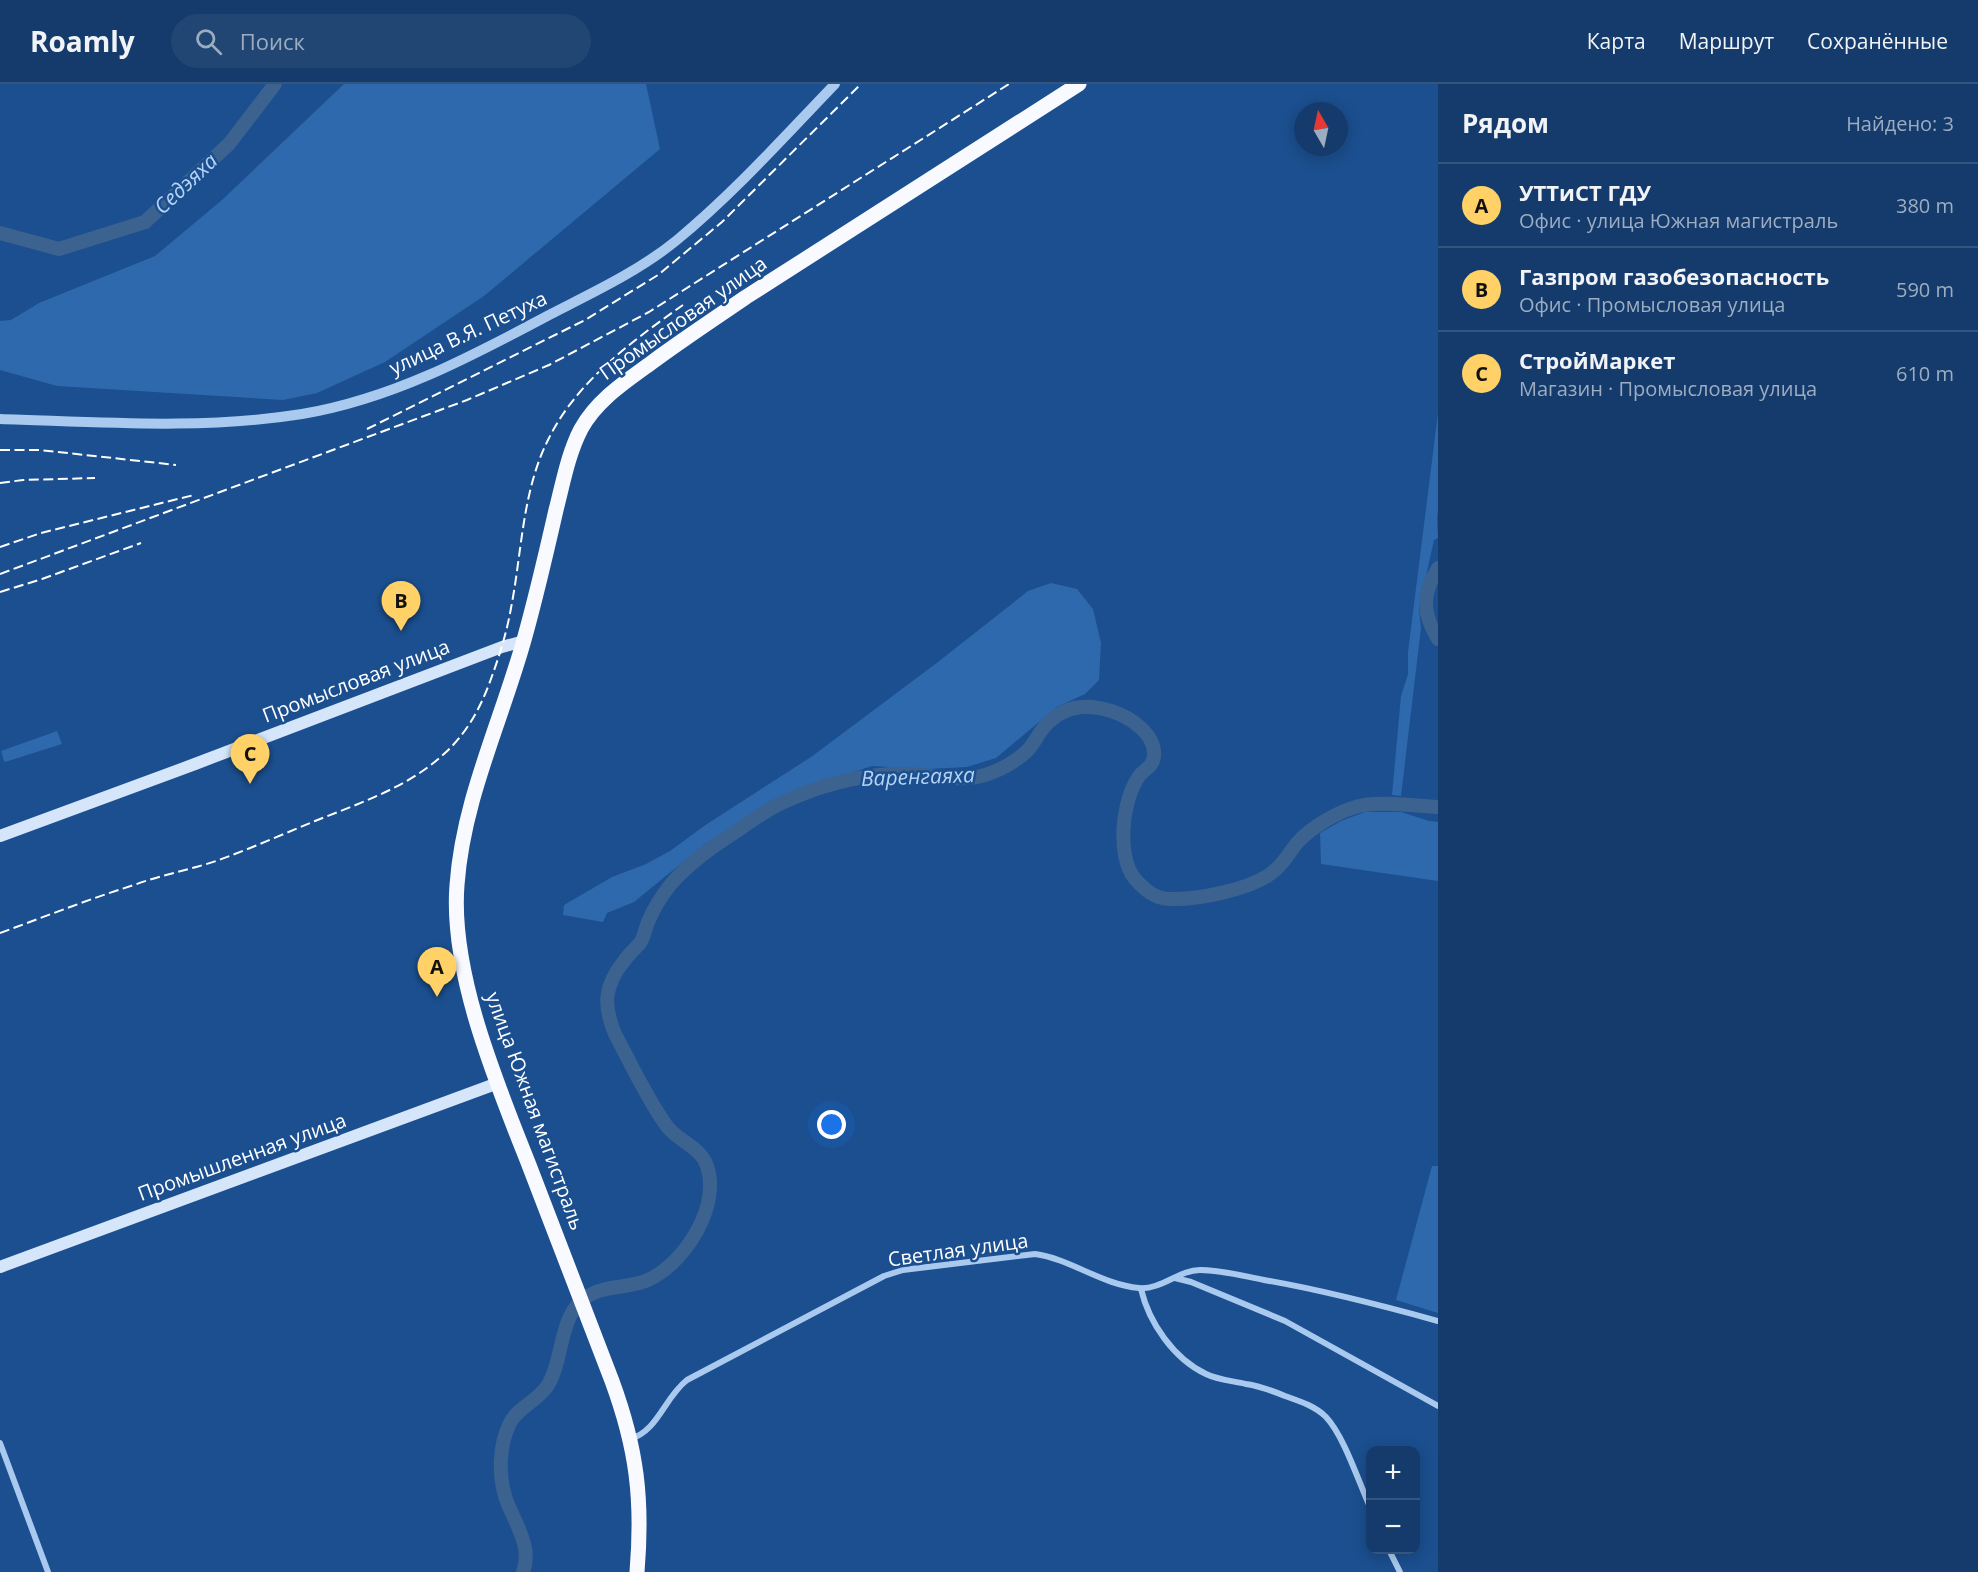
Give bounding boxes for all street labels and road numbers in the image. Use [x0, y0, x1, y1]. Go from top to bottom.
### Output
street label: Промысловая улица [594, 250, 772, 386]
street label: улица В.Я. Петуха [385, 284, 551, 381]
street label: Промысловая улица [258, 632, 453, 729]
street label: улица Южная магистраль [480, 988, 591, 1234]
street label: Промышленная улица [134, 1106, 350, 1207]
street label: Светлая улица [886, 1226, 1030, 1273]

